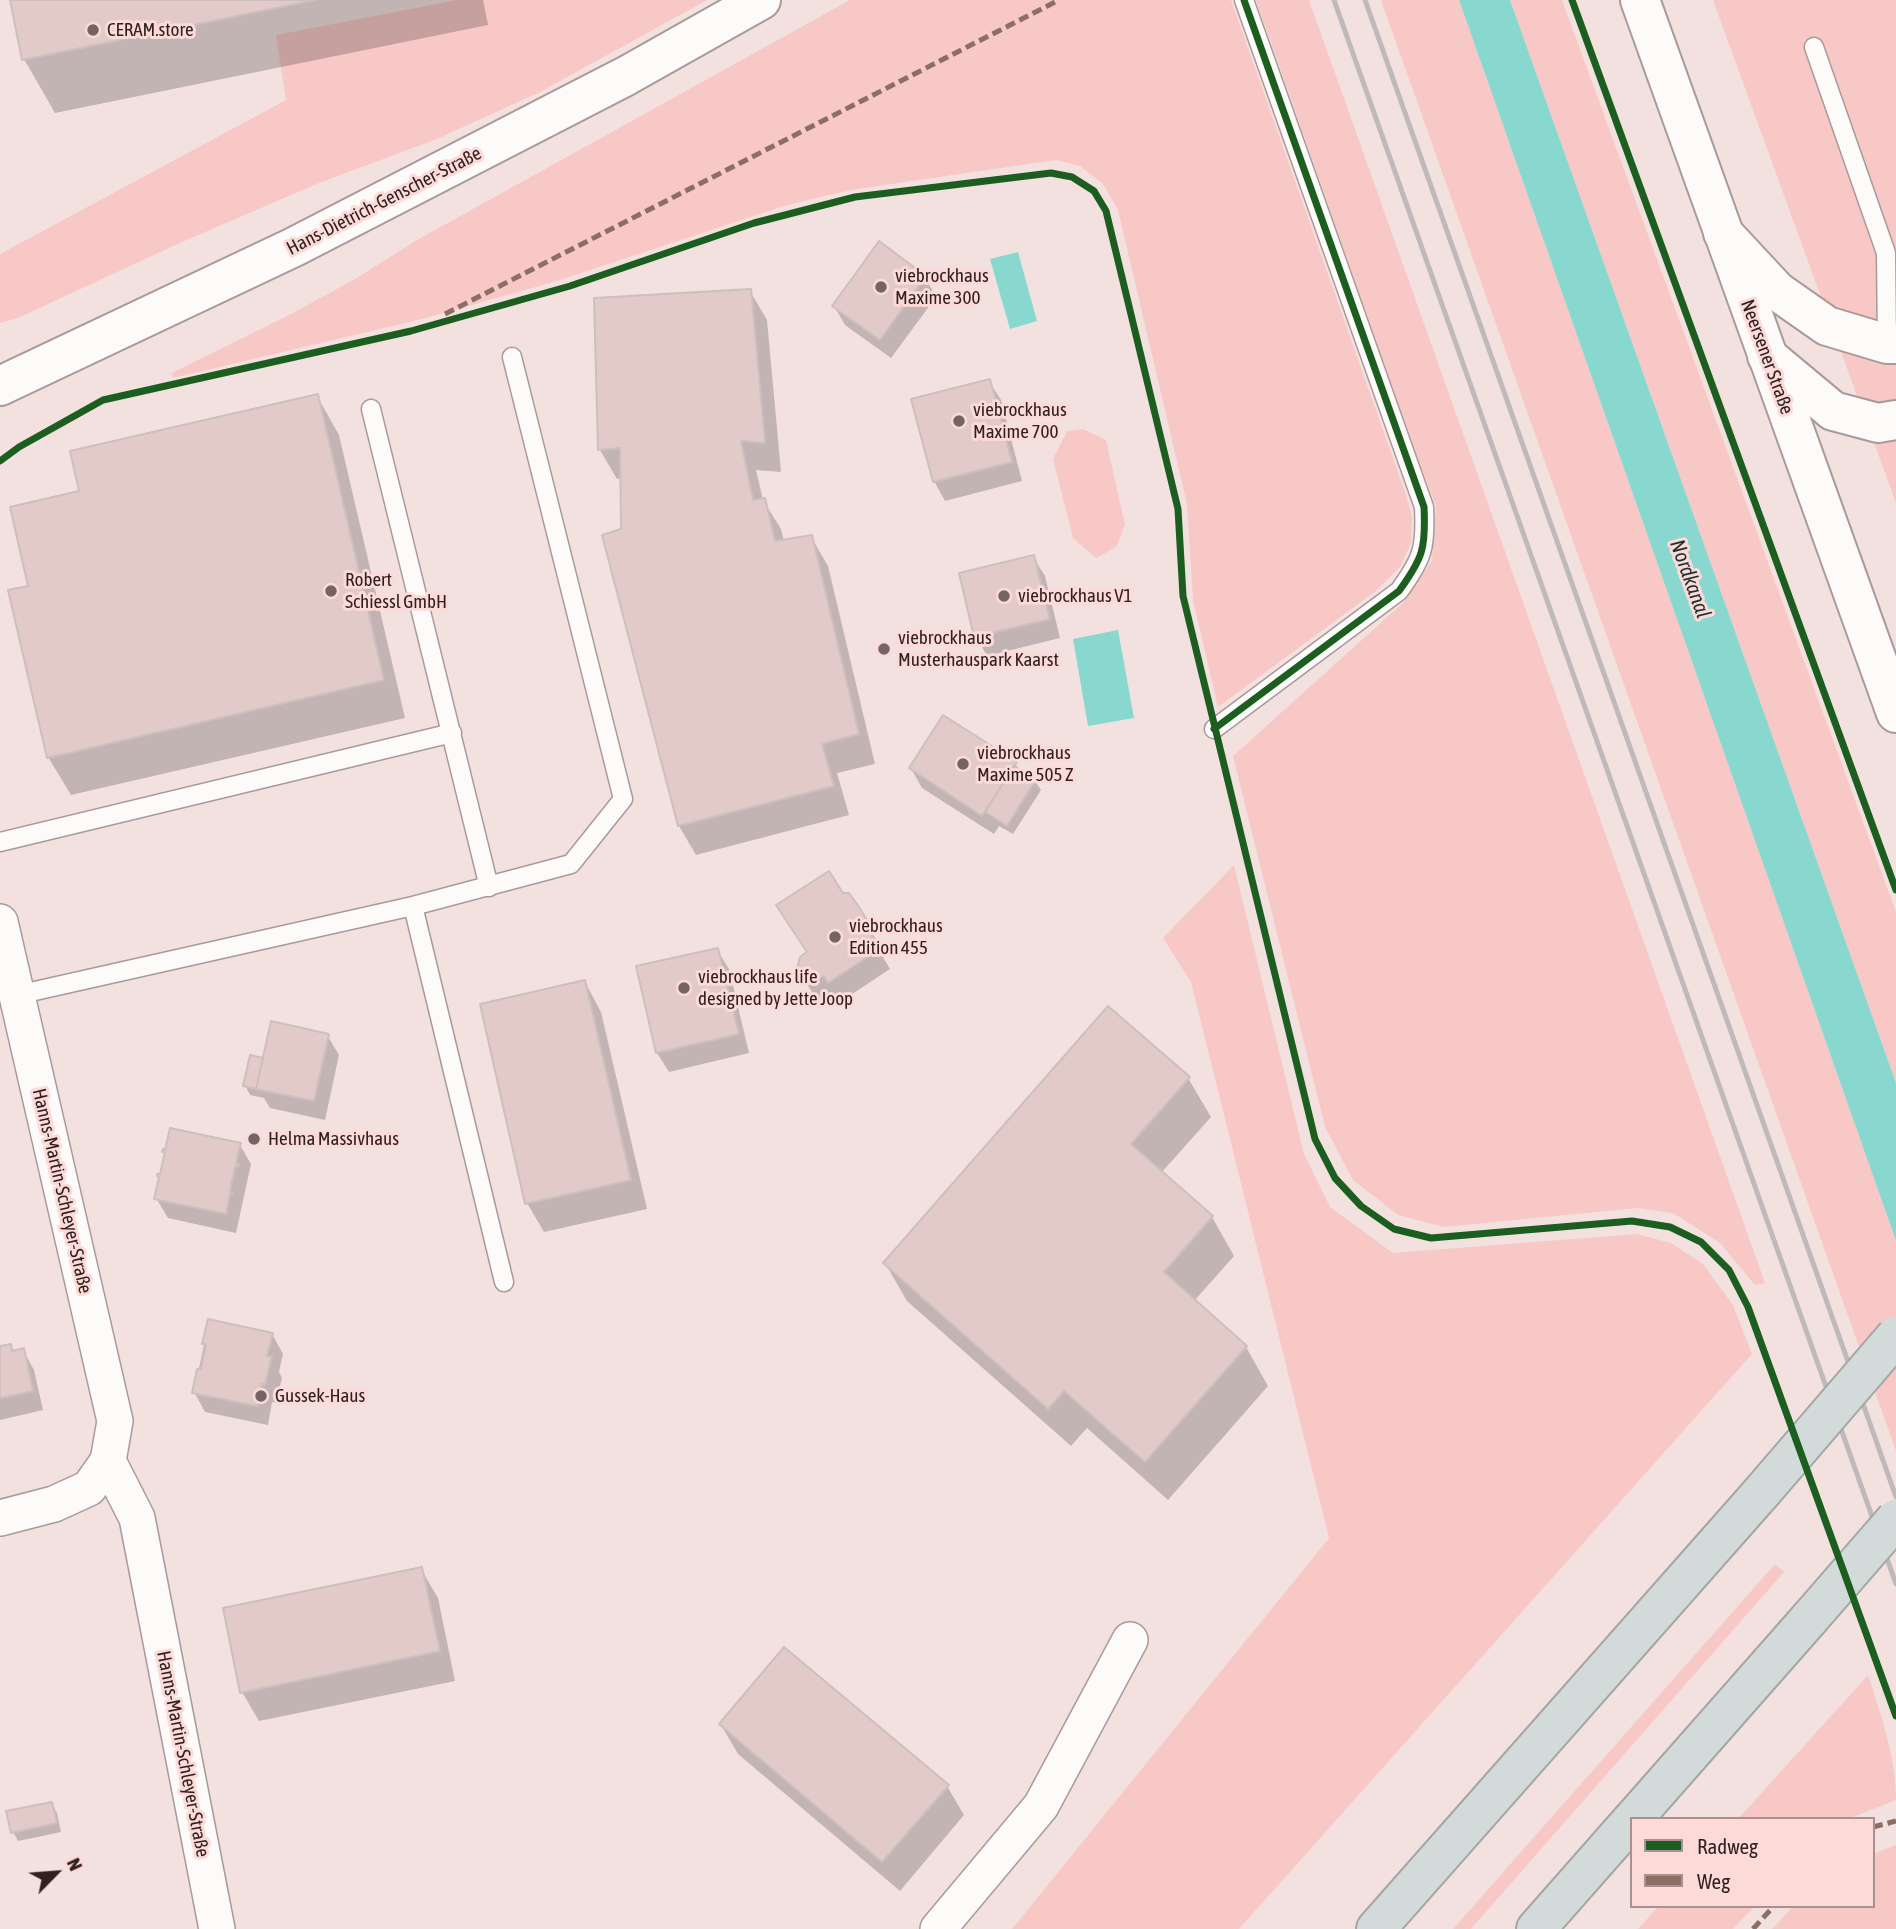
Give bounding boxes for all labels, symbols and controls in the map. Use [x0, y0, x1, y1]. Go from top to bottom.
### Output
place label: CERAM.store [107, 19, 194, 41]
marker: CERAM.store [85, 22, 101, 38]
street label: Hans-Dietrich-Genscher-Straße [283, 142, 485, 260]
place label: viebrockhaus Maxime 300 [895, 265, 989, 309]
marker: viebrockhaus Maxime 300 [873, 279, 889, 295]
street label: Neersener Straße [1736, 297, 1798, 417]
place label: viebrockhaus Maxime 700 [973, 399, 1067, 443]
marker: viebrockhaus Maxime 700 [951, 413, 967, 429]
water label: Nordkanal [1664, 536, 1716, 622]
place label: Robert Schiessl GmbH [345, 569, 447, 613]
marker: Robert Schiessl GmbH [323, 583, 339, 599]
place label: viebrockhaus V1 [1018, 585, 1133, 607]
marker: viebrockhaus V1 [996, 588, 1012, 604]
place label: viebrockhaus Musterhauspark Kaarst [898, 627, 1059, 671]
marker: viebrockhaus Musterhauspark Kaarst [876, 641, 892, 657]
place label: viebrockhaus Maxime 505 Z [977, 742, 1073, 786]
marker: viebrockhaus Maxime 505 Z [955, 756, 971, 772]
place label: viebrockhaus Edition 455 [849, 915, 943, 959]
marker: viebrockhaus Edition 455 [827, 929, 843, 945]
place label: viebrockhaus life designed by Jette Joop [698, 966, 853, 1010]
marker: viebrockhaus life designed by Jette Joop [676, 980, 692, 996]
street label: Hanns-Martin-Schleyer-Straße [27, 1086, 97, 1296]
place label: Helma Massivhaus [268, 1128, 399, 1150]
marker: Helma Massivhaus [246, 1131, 262, 1147]
place label: Gussek-Haus [275, 1385, 365, 1407]
marker: Gussek-Haus [253, 1388, 269, 1404]
street label: Hanns-Martin-Schleyer-Straße [152, 1649, 214, 1859]
legend [1630, 1817, 1875, 1908]
text: Radweg [1697, 1834, 1758, 1858]
north arrow [21, 1838, 91, 1908]
text: N [63, 1854, 87, 1874]
text: Weg [1697, 1869, 1730, 1893]

